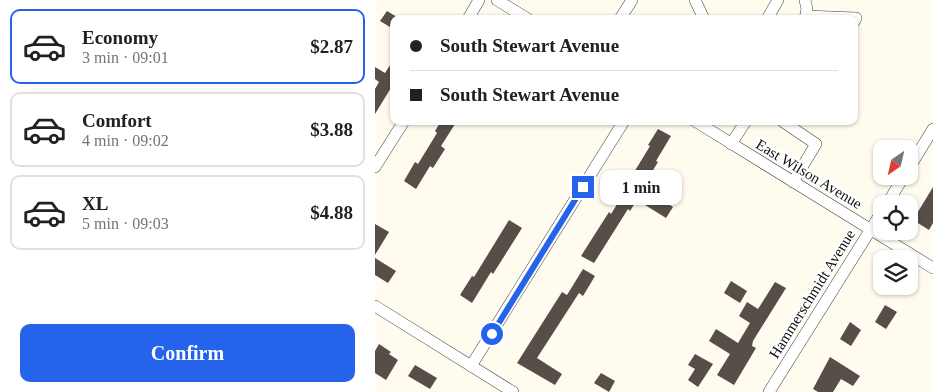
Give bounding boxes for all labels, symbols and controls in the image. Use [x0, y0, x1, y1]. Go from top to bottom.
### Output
icon: car [22, 24, 67, 69]
text: Economy [82, 27, 158, 48]
text: South Stewart Avenue [440, 35, 619, 56]
text: $2.87 [310, 36, 353, 57]
text: 3 min · 09:01 [82, 49, 169, 66]
text: South Stewart Avenue [440, 84, 619, 105]
icon: car [22, 107, 67, 152]
text: Comfort [82, 110, 152, 131]
text: $3.88 [310, 119, 353, 140]
text: 4 min · 09:02 [82, 132, 169, 149]
street label: East Wilson Avenue [753, 136, 865, 212]
north arrow [873, 140, 917, 185]
map controls [873, 140, 918, 295]
callout: 1 min [601, 170, 683, 204]
route end [572, 176, 594, 198]
text: 1 min [622, 179, 660, 196]
icon: car [22, 190, 67, 235]
text: XL [82, 193, 108, 214]
button: locate [873, 195, 918, 240]
text: $4.88 [310, 202, 353, 223]
text: 5 min · 09:03 [82, 215, 169, 232]
street label: Hammerschmidt Avenue [766, 227, 858, 361]
button: layers [873, 250, 918, 295]
route start [481, 323, 503, 345]
button: Confirm [20, 324, 355, 382]

